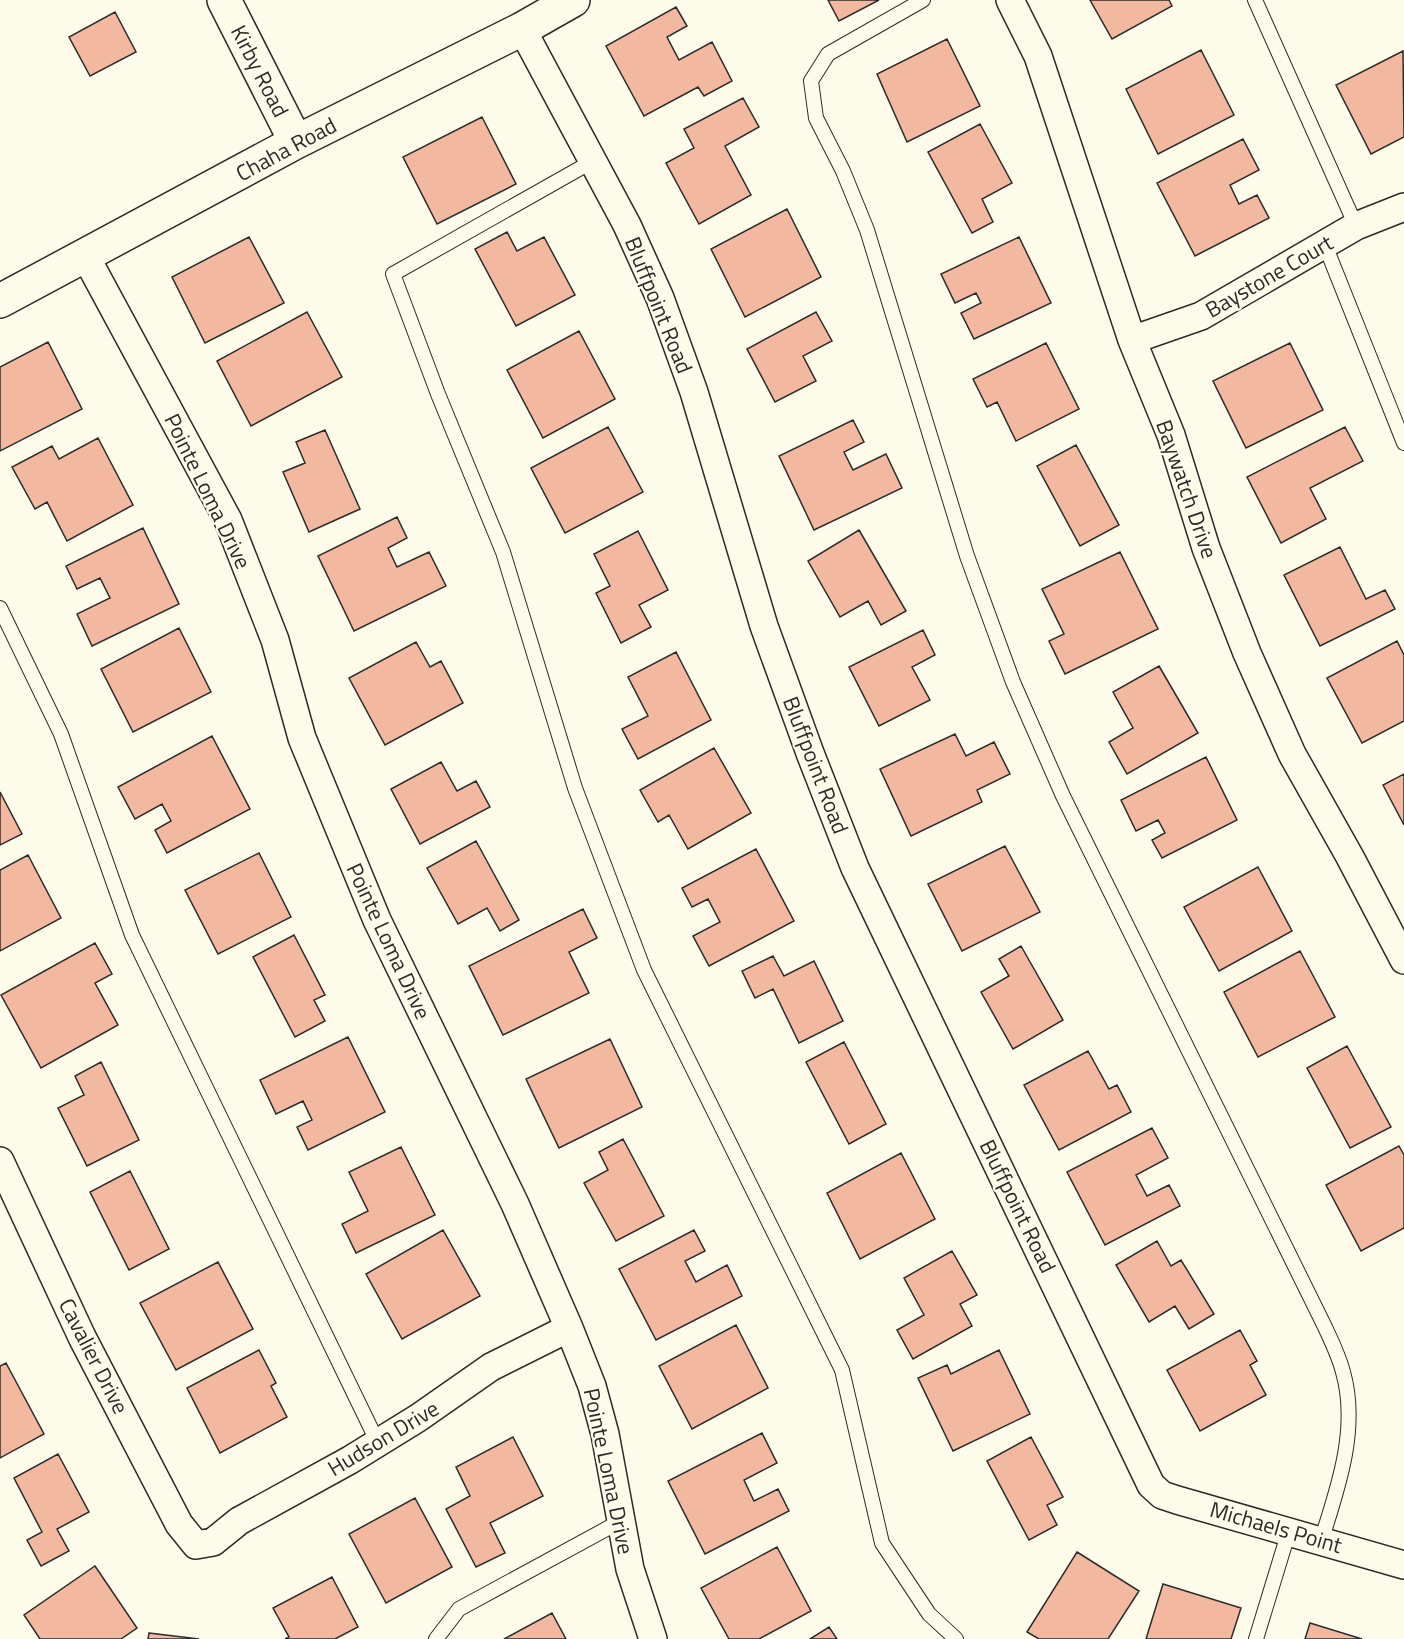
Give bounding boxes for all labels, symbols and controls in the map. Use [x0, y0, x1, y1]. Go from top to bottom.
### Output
street label: Kirby Road [222, 19, 298, 123]
street label: Chaha Road [229, 108, 343, 190]
street label: Baystone Court [1199, 225, 1340, 326]
street label: Bluffpoint Road [616, 231, 702, 379]
street label: Pointe Loma Drive [156, 407, 260, 575]
street label: Baywatch Drive [1147, 415, 1227, 563]
street label: Bluffpoint Road [774, 691, 858, 839]
street label: Pointe Loma Drive [338, 857, 440, 1025]
street label: Bluffpoint Road [971, 1133, 1065, 1279]
street label: Cavalier Drive [50, 1292, 138, 1420]
street label: Pointe Loma Drive [575, 1385, 643, 1557]
street label: Hudson Drive [321, 1391, 445, 1485]
street label: Michaels Point [1206, 1492, 1346, 1562]

